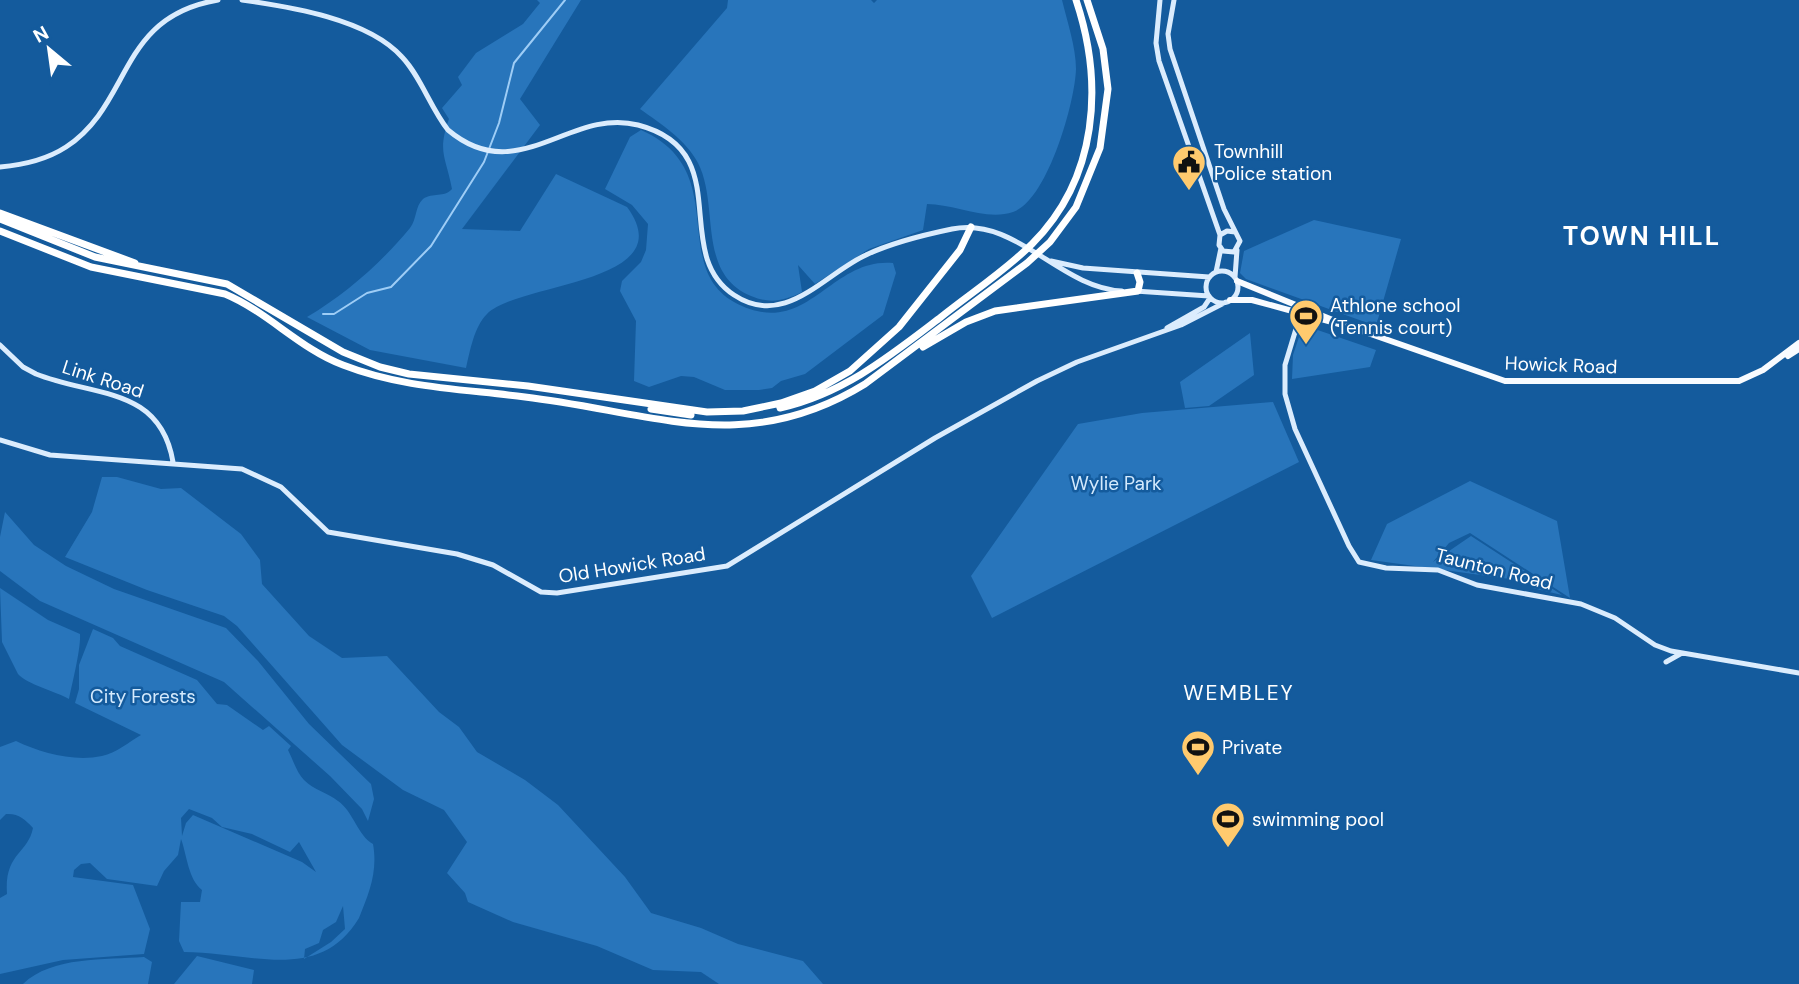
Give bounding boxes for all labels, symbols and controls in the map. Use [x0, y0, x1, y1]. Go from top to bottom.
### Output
north arrow [14, 14, 84, 84]
text: N [29, 20, 53, 49]
place label: Townhill Police station [1214, 139, 1332, 186]
public building icon: Townhill Police station [1170, 143, 1208, 192]
district label: TOWN HILL [1563, 219, 1721, 253]
place label: Athlone school (Tennis court) [1330, 293, 1461, 340]
sports icon: Athlone school (Tennis court) [1287, 297, 1325, 346]
street label: Howick Road [1504, 351, 1618, 379]
street label: Link Road [59, 354, 147, 404]
park label: Wylie Park [1070, 471, 1162, 496]
street label: Old Howick Road [557, 541, 707, 589]
street label: Taunton Road [1433, 542, 1555, 596]
district label: WEMBLEY [1183, 679, 1295, 707]
park label: City Forests [90, 684, 196, 709]
sports icon: Private [1179, 728, 1217, 777]
place label: Private [1222, 735, 1282, 760]
sports icon: swimming pool [1209, 800, 1247, 849]
place label: swimming pool [1252, 807, 1384, 832]

